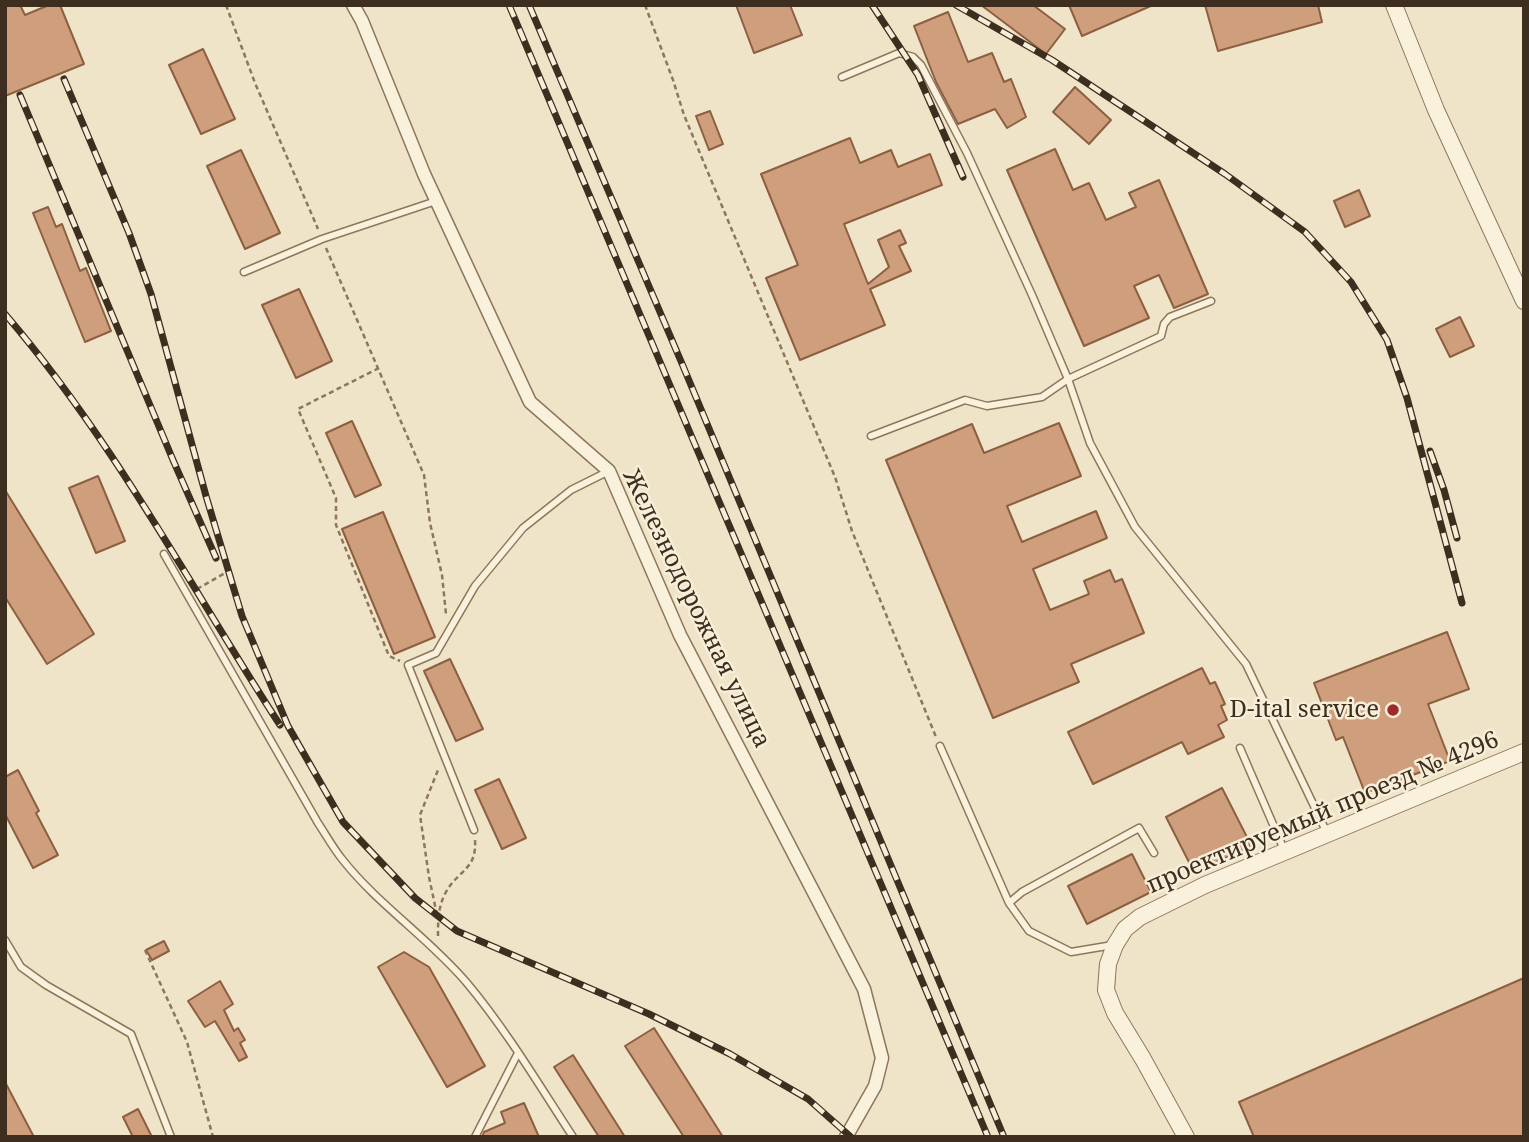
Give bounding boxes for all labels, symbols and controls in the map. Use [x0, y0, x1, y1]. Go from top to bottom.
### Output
street label: Железнодорожная улица [616, 465, 776, 753]
place label: D-ital service [1230, 696, 1379, 724]
marker: D-ital service [1385, 702, 1401, 718]
street label: проектируемый проезд № 4296 [1143, 726, 1503, 900]

